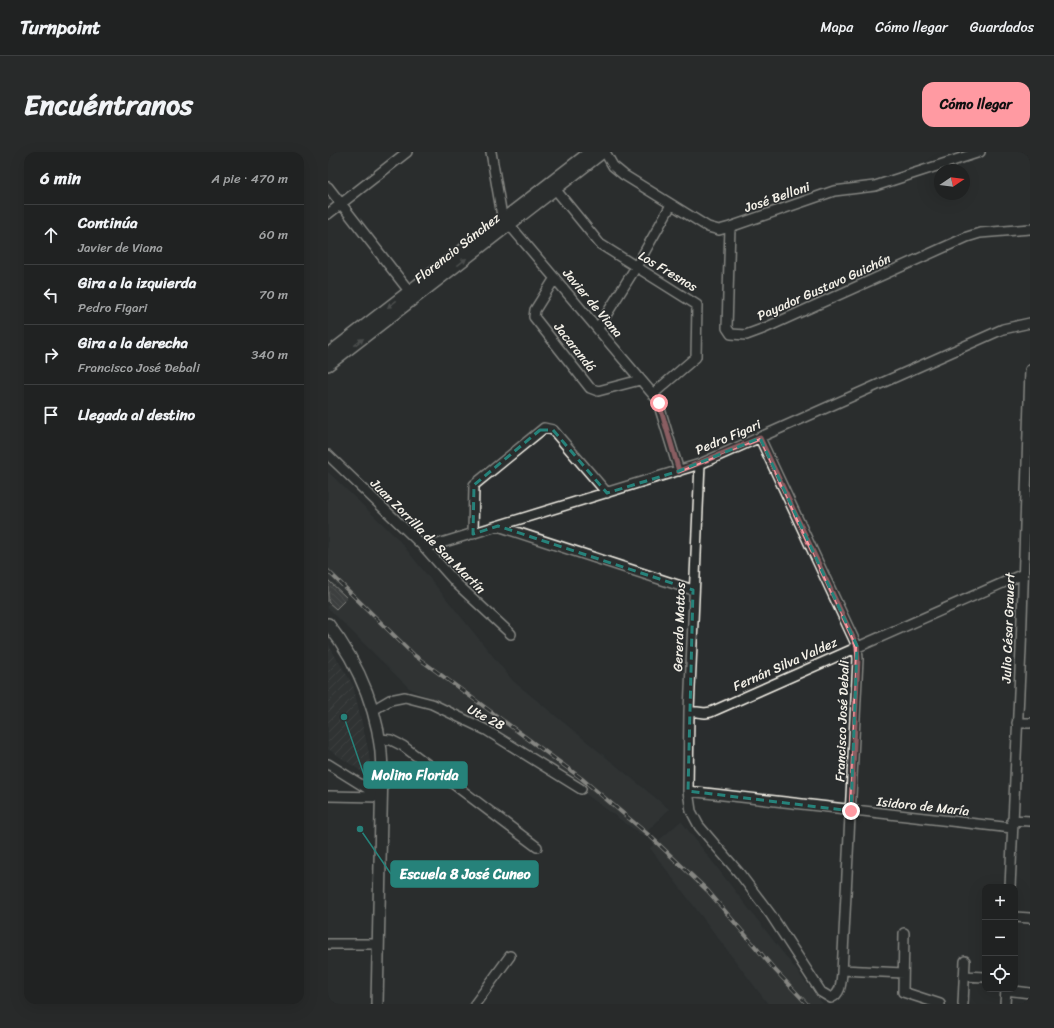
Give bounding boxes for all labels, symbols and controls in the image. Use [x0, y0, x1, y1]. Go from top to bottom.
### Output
text: Turnpoint [20, 11, 101, 44]
text: Mapa [820, 15, 853, 40]
text: Cómo llegar [875, 15, 948, 40]
text: Guardados [970, 15, 1034, 40]
text: Encuéntranos [24, 80, 193, 129]
button: Cómo llegar [922, 82, 1030, 127]
text: 6 min [40, 163, 81, 193]
north arrow [934, 164, 970, 200]
text: A pie · 470 m [212, 167, 288, 190]
street label: José Belloni [740, 175, 813, 219]
street label: Florencio Sánchez [409, 206, 506, 289]
text: Continúa [78, 210, 137, 236]
text: 60 m [259, 223, 288, 246]
icon: ahead [40, 224, 62, 246]
text: Javier de Viana [78, 236, 163, 259]
street label: Los Fresnos [634, 244, 702, 298]
street label: Payador Gustavo Guichón [753, 247, 895, 327]
one-way arrow [456, 258, 467, 266]
street label: Javier de Viana [556, 262, 629, 343]
text: Gira a la izquierda [78, 270, 196, 296]
text: 70 m [259, 283, 288, 306]
icon: left [40, 284, 62, 306]
text: Pedro Figari [78, 296, 147, 319]
one-way arrow [387, 300, 398, 308]
street label: Jacarandá [547, 316, 602, 377]
text: Gira a la derecha [78, 330, 188, 356]
one-way arrow [353, 337, 364, 346]
text: 340 m [251, 343, 288, 366]
icon: right [40, 344, 62, 366]
text: Francisco José Debali [78, 356, 200, 379]
route start [650, 394, 668, 412]
text: Llegada al destino [78, 402, 195, 428]
icon: arrive [40, 404, 62, 426]
street label: Pedro Figari [692, 413, 765, 461]
street label: Juan Zorrilla de San Martín [364, 472, 491, 599]
street label: Julio César Grauert [995, 572, 1021, 685]
street label: Gererdo Mattos [666, 581, 692, 672]
street label: Fernán Silva Valdez [729, 630, 842, 697]
street label: Francisco José Debali [828, 659, 856, 782]
street label: Ute 28 [463, 698, 509, 737]
callout: Molino Florida [364, 762, 467, 788]
text: Molino Florida [370, 763, 460, 788]
street label: Isidoro de María [875, 790, 971, 822]
route end [842, 802, 860, 820]
callout: Escuela 8 José Cuneo [391, 861, 538, 887]
text: Escuela 8 José Cuneo [399, 862, 531, 887]
map controls [982, 884, 1018, 992]
button: + [982, 884, 1018, 920]
button: − [982, 920, 1018, 956]
button: locate [982, 956, 1018, 992]

